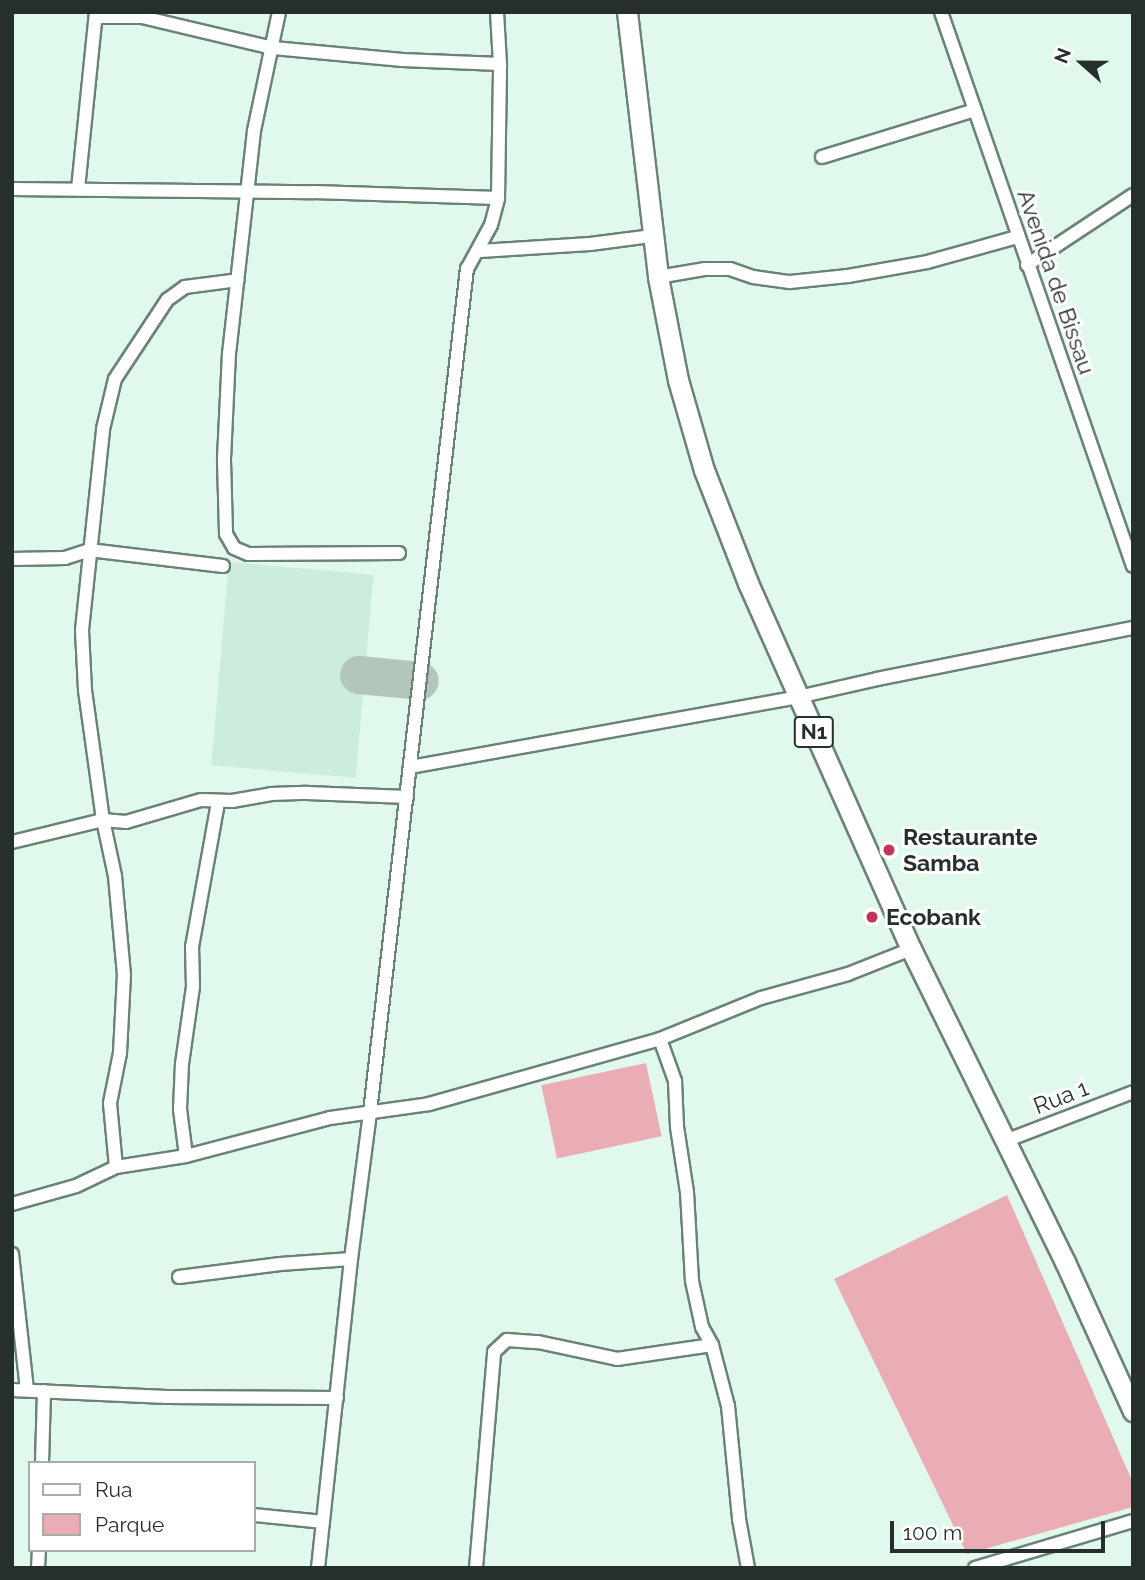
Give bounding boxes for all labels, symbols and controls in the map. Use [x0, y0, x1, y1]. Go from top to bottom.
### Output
north arrow [1047, 28, 1117, 98]
text: N [1050, 45, 1075, 66]
street label: Avenida de Bissau [1011, 186, 1101, 378]
road number: N1 [793, 714, 835, 750]
place label: Restaurante Samba [903, 823, 1038, 877]
marker: Restaurante Samba [881, 842, 897, 858]
place label: Ecobank [886, 903, 981, 931]
marker: Ecobank [864, 909, 880, 925]
street label: Rua 1 [1030, 1074, 1092, 1120]
legend [28, 1461, 256, 1552]
text: Rua [95, 1477, 132, 1502]
scale bar [893, 1506, 1108, 1550]
text: Parque [95, 1512, 164, 1537]
text: 100 m [903, 1520, 962, 1545]

